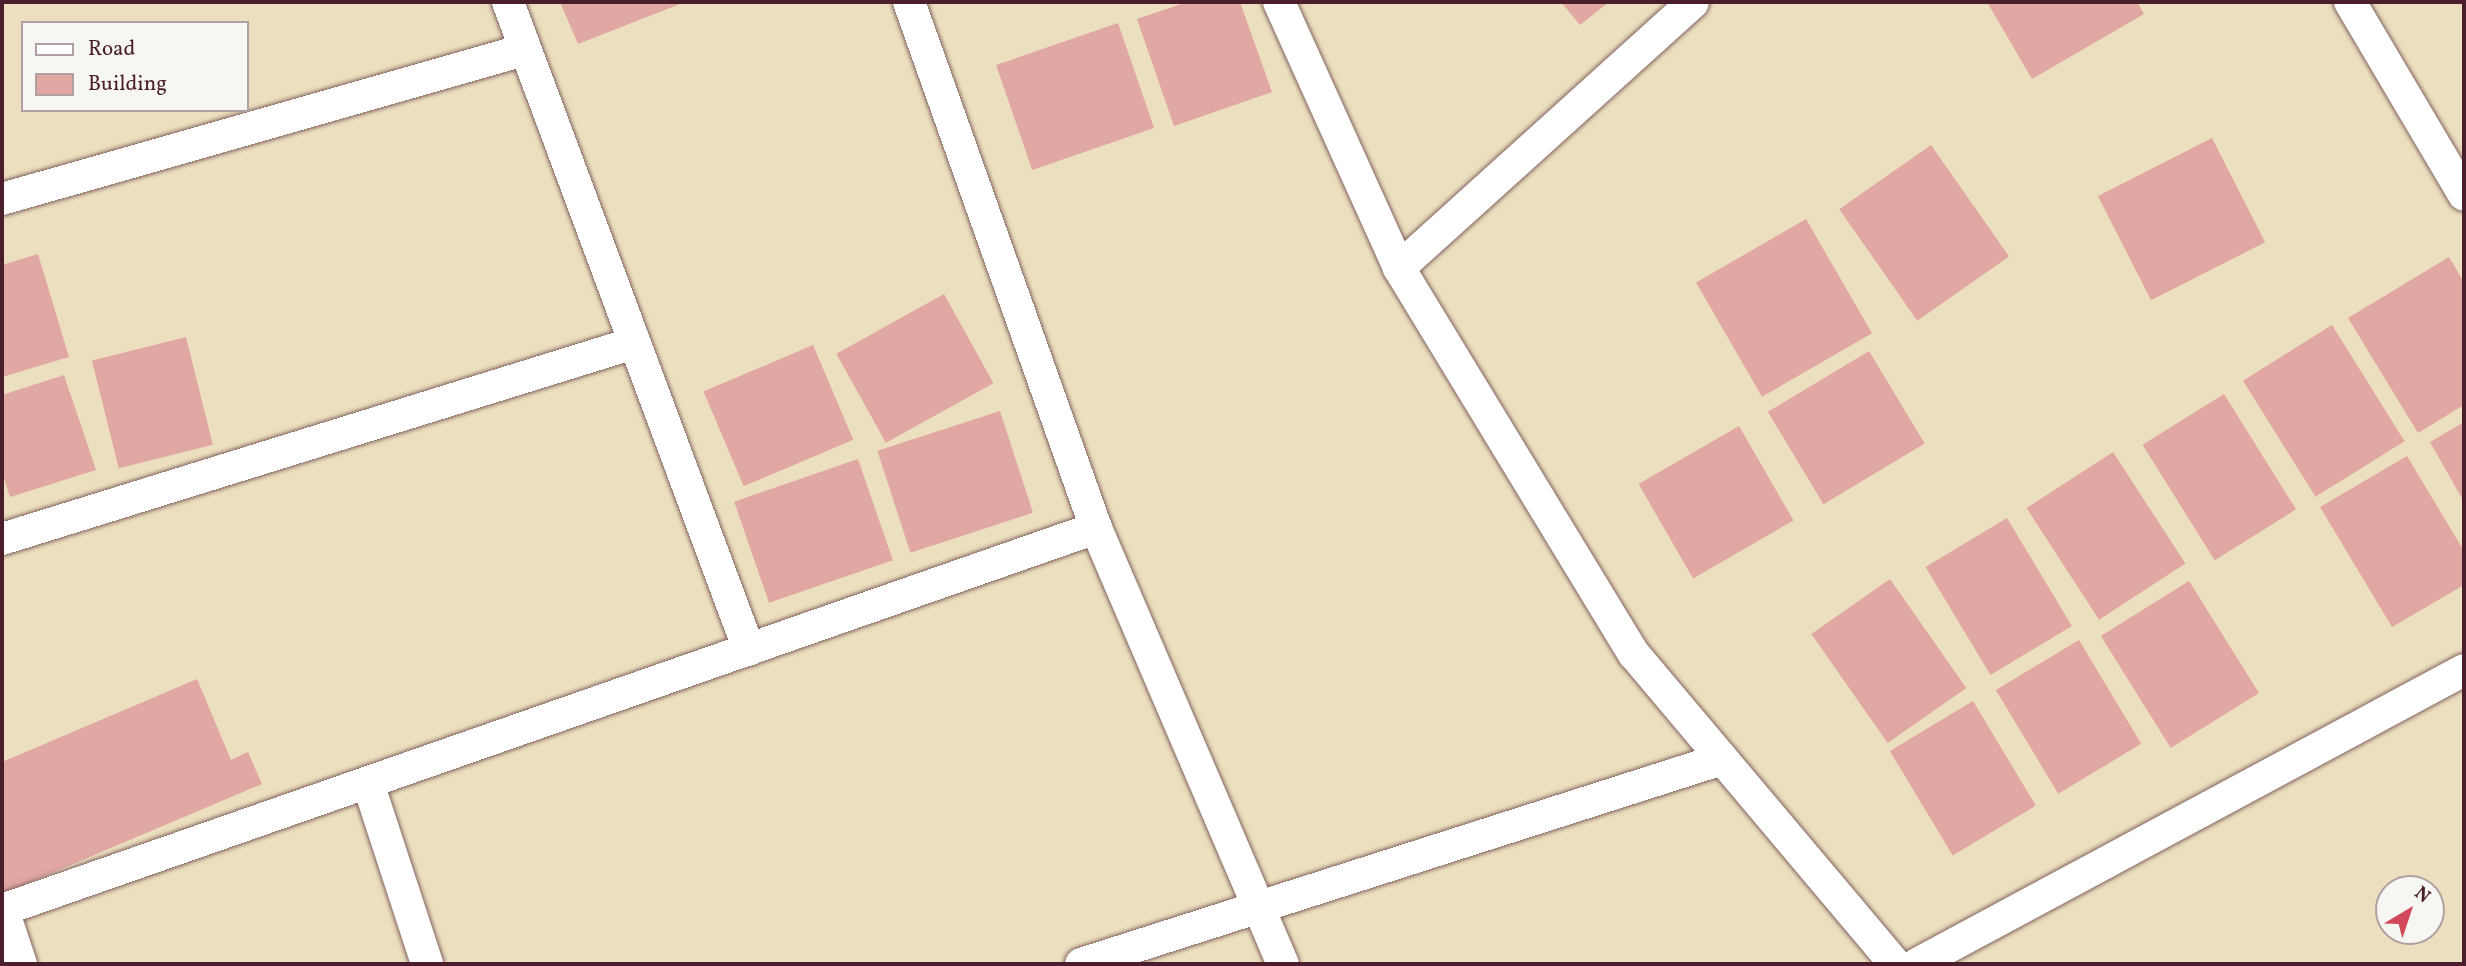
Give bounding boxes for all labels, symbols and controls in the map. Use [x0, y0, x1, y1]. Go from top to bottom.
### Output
legend [21, 21, 248, 112]
text: Road [88, 35, 135, 64]
text: Building [88, 70, 167, 99]
north arrow [2375, 875, 2445, 945]
text: N [2408, 881, 2435, 910]

